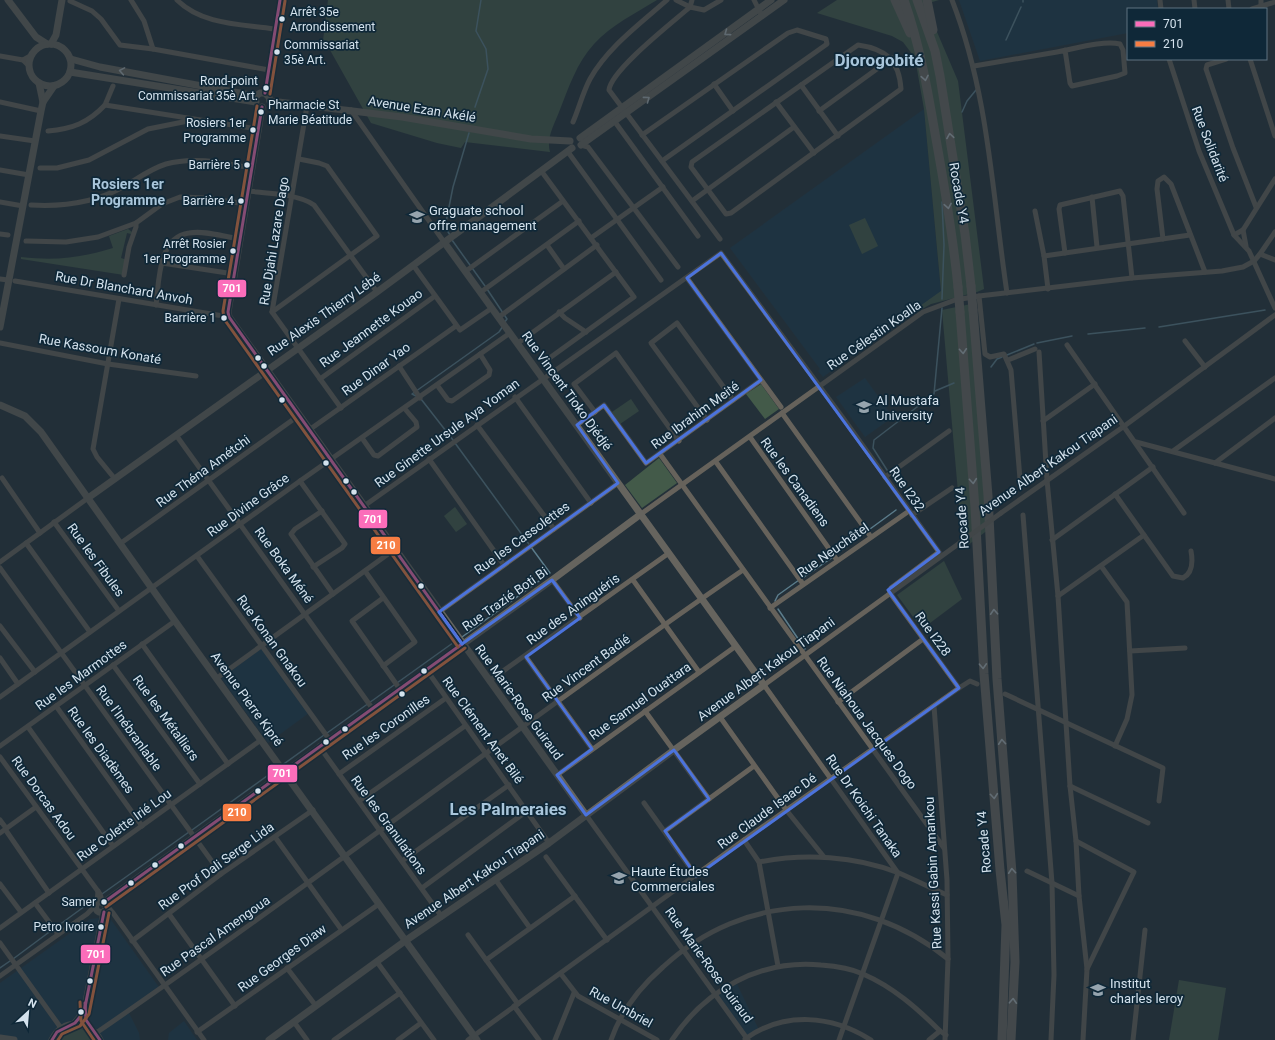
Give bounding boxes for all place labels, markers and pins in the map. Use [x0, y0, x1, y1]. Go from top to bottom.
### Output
place label: Arrêt 35e Arrondissement [290, 5, 375, 34]
marker: Arrêt 35e Arrondissement [277, 14, 287, 24]
place label: Commissariat 35è Art. [284, 38, 359, 67]
marker: Commissariat 35è Art. [272, 47, 282, 57]
place label: Rond-point Commissariat 35è Art. [138, 74, 258, 103]
marker: Rond-point Commissariat 35è Art. [261, 83, 271, 93]
place label: Pharmacie St Marie Béatitude [268, 98, 352, 127]
marker: Pharmacie St Marie Béatitude [256, 107, 266, 117]
place label: Rosiers 1er Programme [183, 116, 246, 145]
marker: Rosiers 1er Programme [248, 125, 258, 135]
place label: Barrière 5 [189, 158, 240, 172]
marker: Barrière 5 [242, 160, 252, 170]
place label: Barrière 4 [183, 194, 234, 208]
marker: Barrière 4 [236, 196, 246, 206]
place label: Graguate school offre management [429, 203, 537, 233]
school or university icon: Graguate school offre management [408, 208, 426, 226]
place label: Arrêt Rosier 1er Programme [143, 237, 226, 266]
marker: Arrêt Rosier 1er Programme [228, 246, 238, 256]
place label: Barrière 1 [165, 311, 216, 325]
marker: Barrière 1 [219, 313, 229, 323]
unlabelled marker [253, 353, 263, 363]
unlabelled marker [259, 361, 269, 371]
place label: Al Mustafa University [876, 393, 939, 423]
unlabelled marker [277, 395, 287, 405]
school or university icon: Al Mustafa University [855, 398, 873, 416]
unlabelled marker [321, 458, 331, 468]
unlabelled marker [341, 476, 351, 486]
unlabelled marker [349, 487, 359, 497]
unlabelled marker [416, 581, 426, 591]
unlabelled marker [419, 666, 429, 676]
unlabelled marker [397, 689, 407, 699]
unlabelled marker [340, 724, 350, 734]
unlabelled marker [321, 737, 331, 747]
unlabelled marker [253, 786, 263, 796]
unlabelled marker [176, 841, 186, 851]
unlabelled marker [150, 860, 160, 870]
place label: Haute Études Commerciales [631, 864, 715, 894]
school or university icon: Haute Études Commerciales [610, 869, 628, 887]
unlabelled marker [126, 878, 136, 888]
place label: Samer [61, 895, 96, 909]
marker: Samer [99, 897, 109, 907]
place label: Petro Ivoire [33, 920, 94, 934]
marker: Petro Ivoire [96, 922, 106, 932]
unlabelled marker [85, 976, 95, 986]
place label: Institut charles leroy [1110, 976, 1183, 1006]
school or university icon: Institut charles leroy [1089, 981, 1107, 999]
unlabelled marker [76, 1007, 86, 1017]

